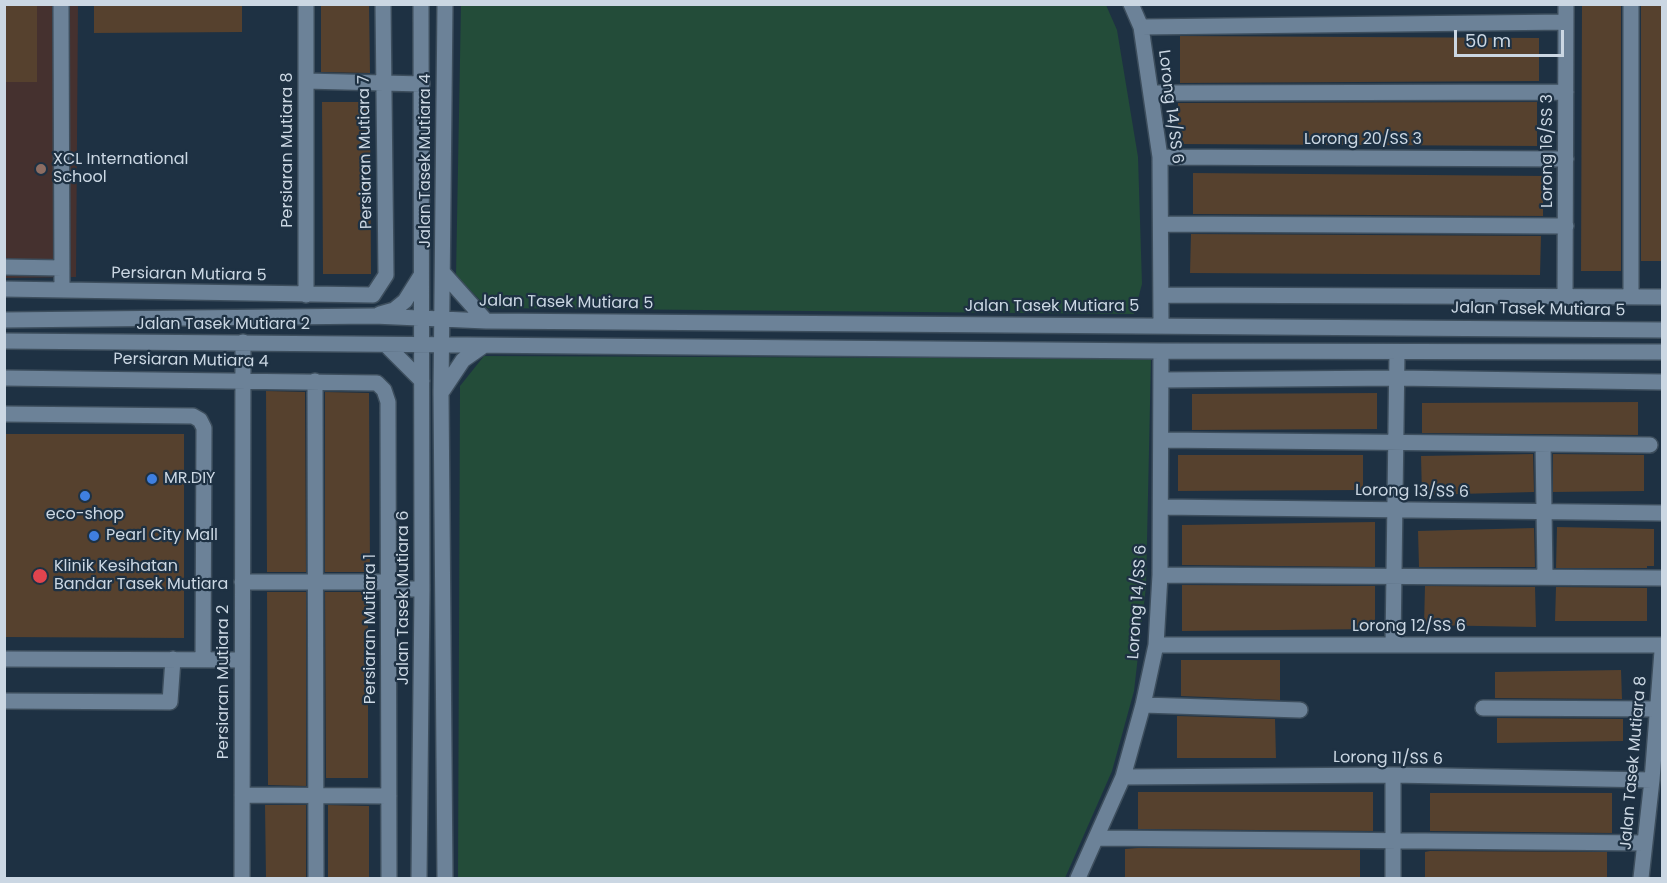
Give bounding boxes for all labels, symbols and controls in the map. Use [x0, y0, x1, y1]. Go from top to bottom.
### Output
scale bar [1457, 18, 1566, 56]
text: 50 m [1465, 28, 1511, 53]
street label: Lorong 14/SS 6 [1153, 49, 1187, 165]
street label: Persiaran Mutiara 8 [278, 72, 298, 228]
street label: Jalan Tasek Mutiara 4 [416, 74, 436, 248]
street label: Persiaran Mutiara 7 [355, 75, 377, 229]
street label: Lorong 16/SS 3 [1538, 94, 1558, 208]
street label: Lorong 20/SS 3 [1304, 130, 1422, 150]
place label: XCL International School [53, 150, 188, 188]
marker: XCL International School [34, 162, 48, 176]
street label: Persiaran Mutiara 5 [111, 264, 267, 286]
street label: Jalan Tasek Mutiara 5 [479, 292, 653, 314]
street label: Jalan Tasek Mutiara 5 [965, 297, 1139, 317]
street label: Jalan Tasek Mutiara 5 [1451, 299, 1625, 321]
street label: Jalan Tasek Mutiara 2 [136, 315, 310, 335]
street label: Persiaran Mutiara 4 [113, 350, 269, 372]
place label: MR.DIY [164, 469, 215, 489]
marker: MR.DIY [145, 472, 159, 486]
street label: Lorong 13/SS 6 [1355, 481, 1469, 503]
marker: eco-shop [78, 489, 92, 503]
place label: eco-shop [46, 505, 124, 525]
street label: Jalan Tasek Mutiara 6 [394, 511, 414, 685]
place label: Pearl City Mall [106, 526, 218, 546]
marker: Pearl City Mall [87, 529, 101, 543]
street label: Lorong 14/SS 6 [1124, 544, 1152, 660]
street label: Persiaran Mutiara 1 [361, 554, 381, 704]
place label: Klinik Kesihatan Bandar Tasek Mutiara [54, 557, 228, 595]
marker: Klinik Kesihatan Bandar Tasek Mutiara [31, 567, 49, 585]
street label: Persiaran Mutiara 2 [214, 605, 234, 759]
street label: Lorong 12/SS 6 [1352, 617, 1466, 637]
street label: Jalan Tasek Mutiara 8 [1617, 675, 1651, 851]
street label: Lorong 11/SS 6 [1333, 748, 1443, 770]

